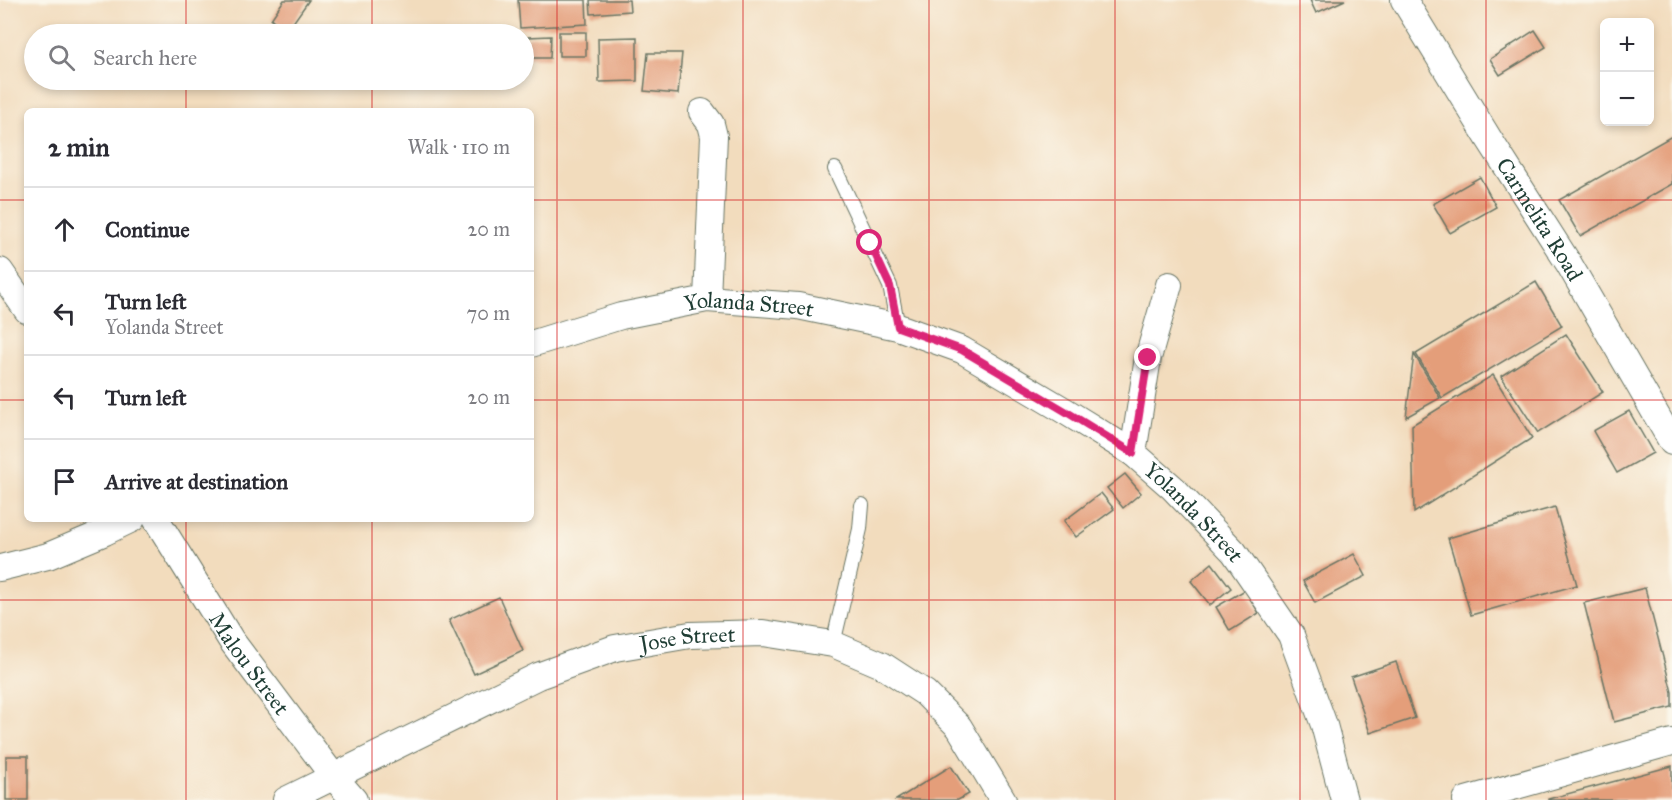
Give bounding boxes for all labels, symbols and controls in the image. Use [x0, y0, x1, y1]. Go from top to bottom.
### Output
map controls [1600, 18, 1654, 126]
button: + [1600, 18, 1654, 72]
search box [24, 24, 534, 90]
icon: search [45, 41, 78, 74]
text: Search here [93, 44, 197, 71]
button: − [1600, 72, 1654, 126]
text: 2 min [48, 131, 109, 163]
text: Walk · 110 m [407, 135, 510, 159]
street label: Carmelita Road [1491, 153, 1589, 286]
icon: ahead [48, 213, 81, 246]
text: Continue [105, 216, 190, 243]
text: 20 m [467, 217, 510, 241]
route start [856, 229, 882, 255]
street label: Yolanda Street [682, 286, 817, 323]
text: Turn left [105, 288, 187, 315]
icon: left [48, 297, 81, 330]
text: 70 m [467, 301, 510, 325]
text: Yolanda Street [105, 315, 224, 339]
route end [1134, 344, 1160, 370]
icon: left [48, 381, 81, 414]
text: Turn left [105, 384, 187, 411]
text: 20 m [467, 385, 510, 409]
street label: Yolanda Street [1139, 456, 1250, 567]
icon: arrive [48, 465, 81, 498]
text: Arrive at destination [105, 468, 288, 495]
street label: Malou Street [203, 607, 295, 720]
street label: Jose Street [635, 621, 736, 658]

